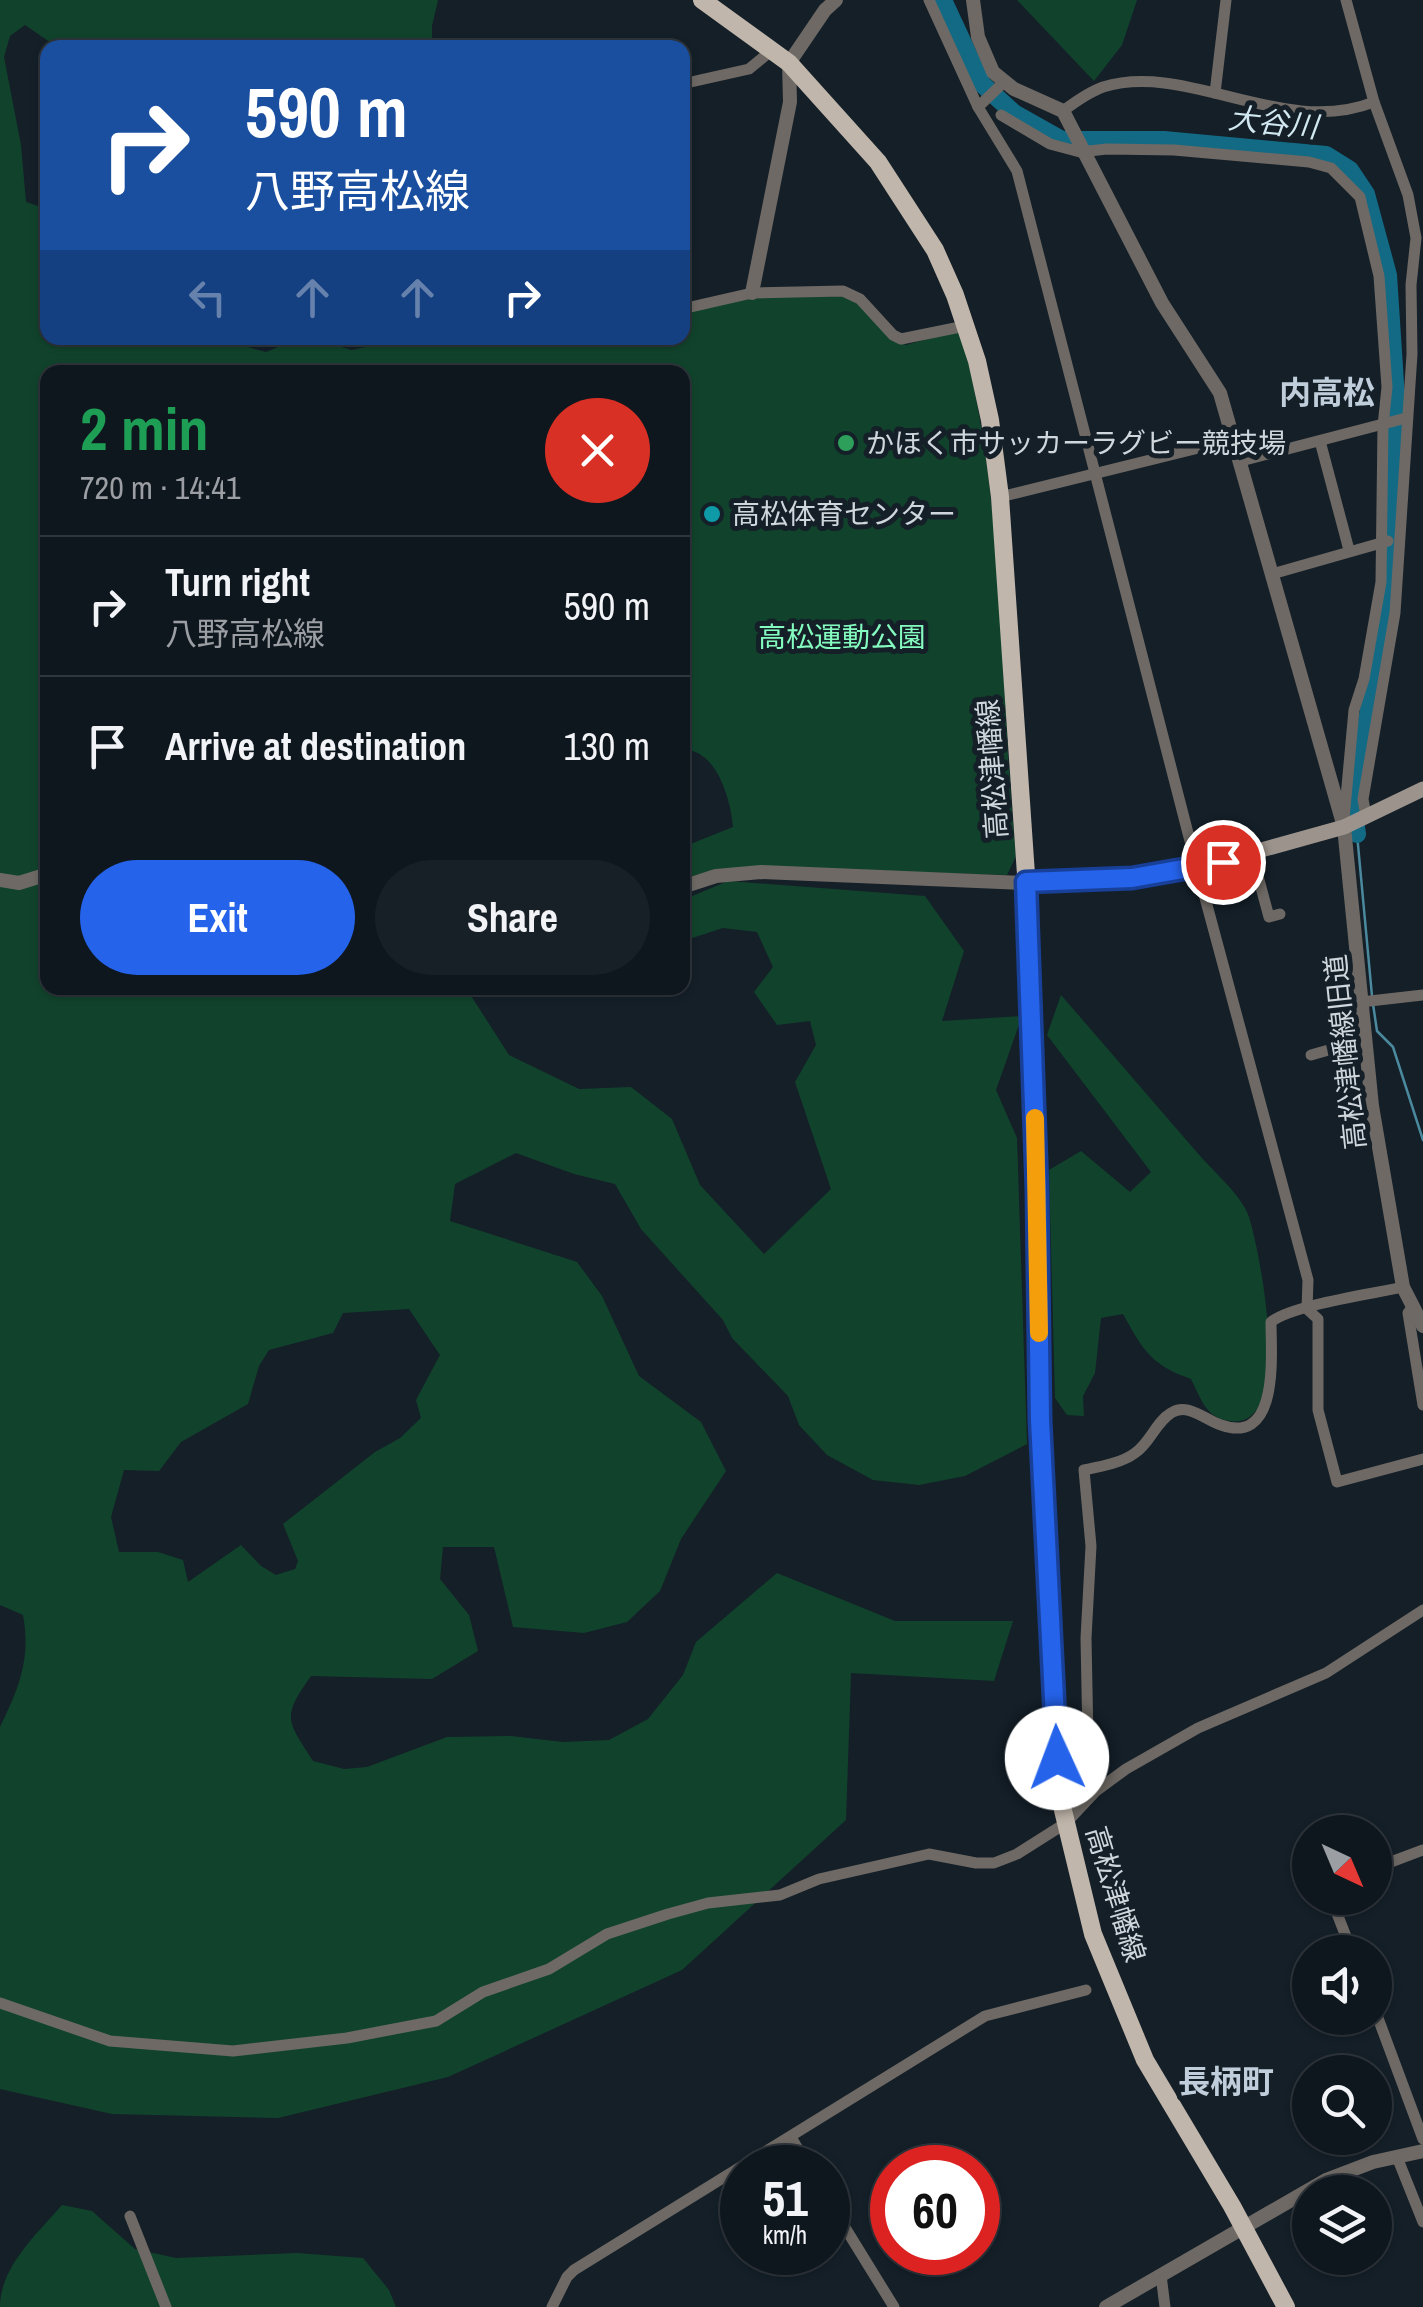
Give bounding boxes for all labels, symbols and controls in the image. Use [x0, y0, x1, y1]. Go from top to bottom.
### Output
text: 590 m [245, 65, 408, 159]
icon: right [80, 80, 210, 210]
water label: 大谷川 [1226, 97, 1323, 147]
text: 八野高松線 [245, 160, 470, 221]
icon: left [180, 270, 235, 325]
icon: ahead [285, 270, 340, 325]
icon: ahead [390, 270, 445, 325]
icon: right [495, 270, 550, 325]
district label: 内高松 [1279, 371, 1375, 414]
text: 2 min [80, 388, 209, 469]
button: close [545, 398, 650, 503]
place label: かほく市サッカーラグビー競技場 [866, 424, 1286, 462]
marker: かほく市サッカーラグビー競技場 [835, 432, 857, 454]
text: 720 m · 14:41 [80, 466, 240, 509]
place label: 高松体育センター [732, 495, 956, 533]
marker: 高松体育センター [701, 503, 723, 525]
text: Turn right [165, 557, 310, 608]
icon: right [80, 579, 135, 634]
text: 590 m [563, 581, 650, 632]
text: 八野高松線 [165, 612, 325, 655]
park label: 高松運動公園 [758, 618, 926, 656]
street label: 高松津幡線 [968, 698, 1016, 840]
icon: arrive [80, 719, 135, 774]
text: Arrive at destination [165, 721, 466, 772]
text: 130 m [563, 721, 650, 772]
pin [1181, 820, 1266, 905]
icon: arrive [1196, 835, 1251, 890]
button: Exit [80, 860, 355, 975]
button: Share [375, 860, 650, 975]
street label: 高松津幡線旧道 [1316, 953, 1374, 1151]
position arrow [1005, 1706, 1109, 1810]
north arrow [1292, 1815, 1392, 1915]
map controls [1292, 1815, 1392, 2275]
street label: 高松津幡線 [1077, 1821, 1155, 1967]
button: sound [1292, 1935, 1392, 2035]
button: search [1292, 2055, 1392, 2155]
district label: 長柄町 [1178, 2060, 1274, 2103]
speed limit sign: 60 [870, 2145, 1000, 2275]
text: 51 [762, 2164, 808, 2232]
button: layers [1292, 2175, 1392, 2275]
text: km/h [763, 2218, 807, 2252]

